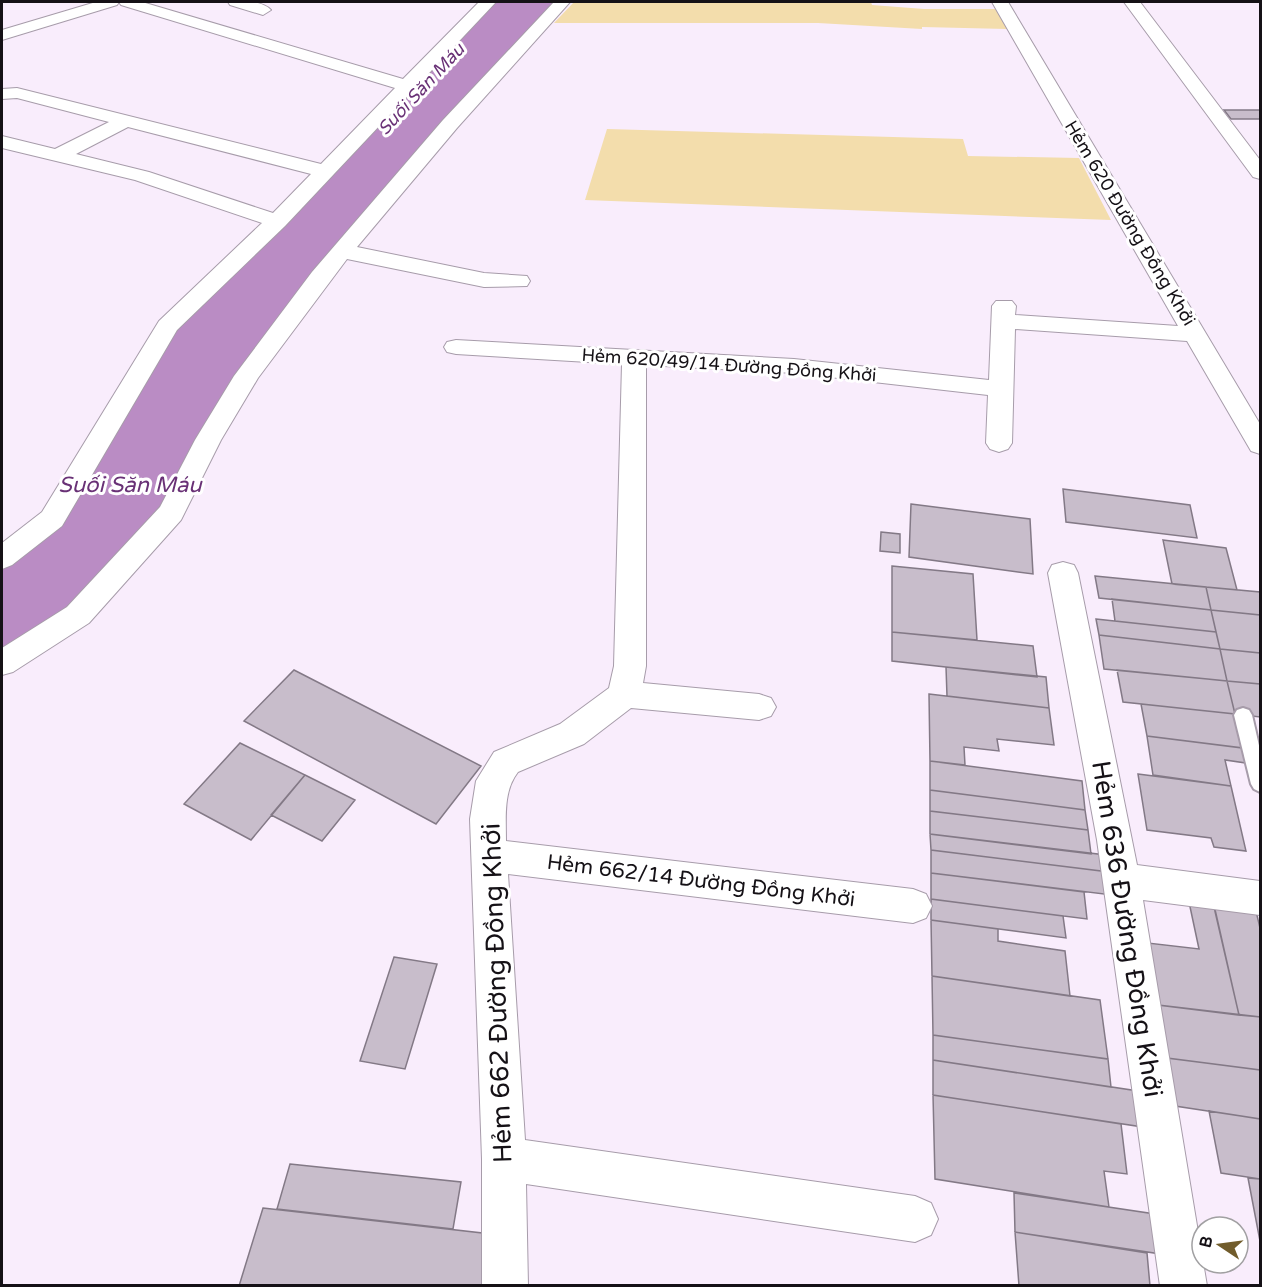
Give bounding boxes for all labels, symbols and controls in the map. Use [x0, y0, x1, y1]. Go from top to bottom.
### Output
water label: Suối Săn Máu [373, 38, 470, 139]
street label: Hẻm 620 Đường Đồng Khởi [1060, 116, 1200, 330]
street label: Hẻm 620/49/14 Đường Đồng Khởi [581, 344, 877, 386]
water label: Suối Săn Máu [58, 472, 203, 498]
street label: Hẻm 636 Đường Đồng Khởi [1085, 759, 1169, 1099]
street label: Hẻm 662 Đường Đồng Khởi [476, 822, 518, 1164]
street label: Hẻm 662/14 Đường Đồng Khởi [545, 850, 857, 912]
north arrow [1190, 1215, 1250, 1275]
text: B [1195, 1234, 1217, 1250]

